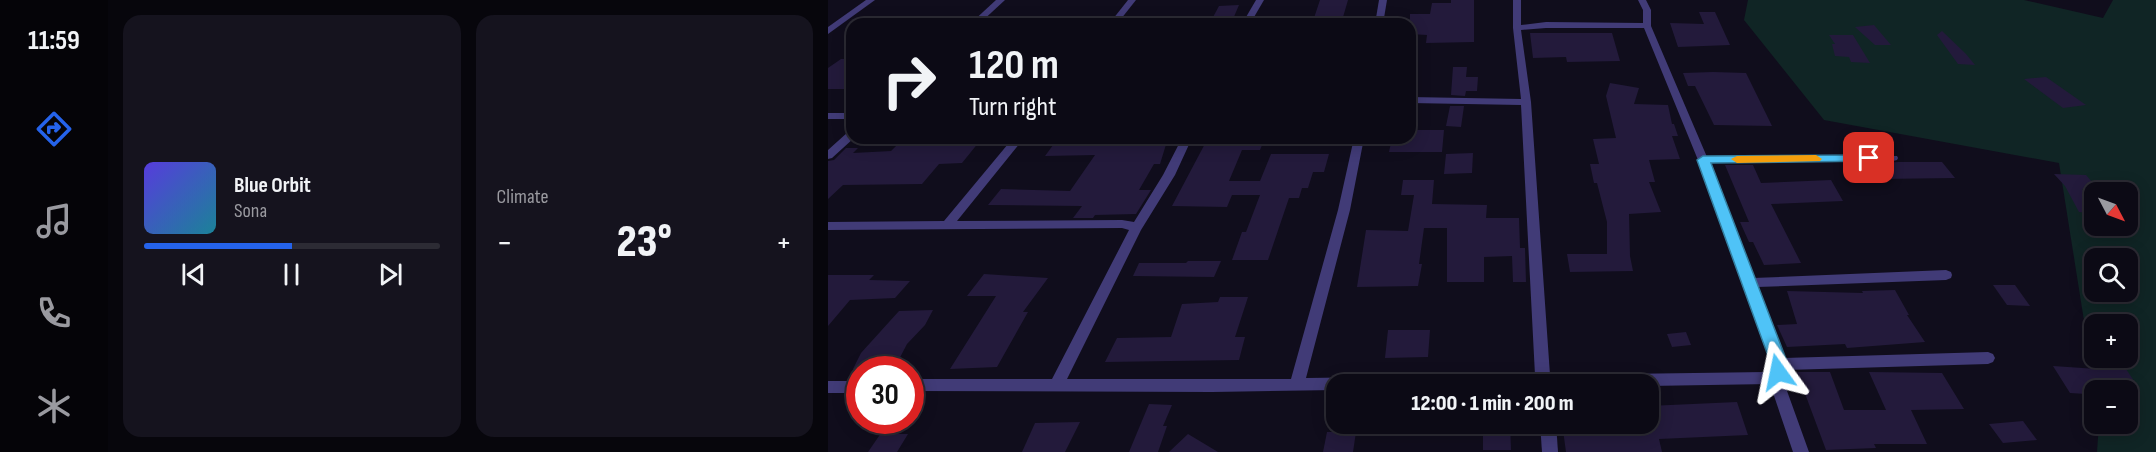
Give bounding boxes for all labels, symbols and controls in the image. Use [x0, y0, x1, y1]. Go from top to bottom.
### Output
text: 11:59 [28, 25, 80, 57]
text: 120 m [969, 40, 1059, 91]
icon: right [870, 42, 948, 120]
text: Turn right [969, 91, 1056, 123]
icon: directions [33, 108, 75, 150]
pin [1843, 132, 1894, 183]
icon: arrive [1852, 141, 1885, 174]
text: Blue Orbit [234, 172, 311, 199]
north arrow [2084, 182, 2138, 236]
map controls [2084, 182, 2138, 434]
text: Climate [497, 185, 549, 209]
text: Sona [234, 199, 267, 223]
icon: music [33, 200, 75, 242]
text: 23° [617, 215, 672, 270]
text: − [497, 223, 513, 263]
text: + [776, 223, 792, 263]
button: search [2084, 248, 2138, 302]
icon: previous [177, 258, 210, 291]
icon: pause [275, 258, 308, 291]
icon: next [374, 258, 407, 291]
icon: phone [33, 292, 75, 334]
button: + [2084, 314, 2138, 368]
position arrow [1746, 340, 1810, 404]
speed limit sign: 30 [846, 356, 924, 434]
button: − [2084, 380, 2138, 434]
icon: climate [33, 385, 75, 427]
text: 12:00 · 1 min · 200 m [1411, 390, 1574, 417]

